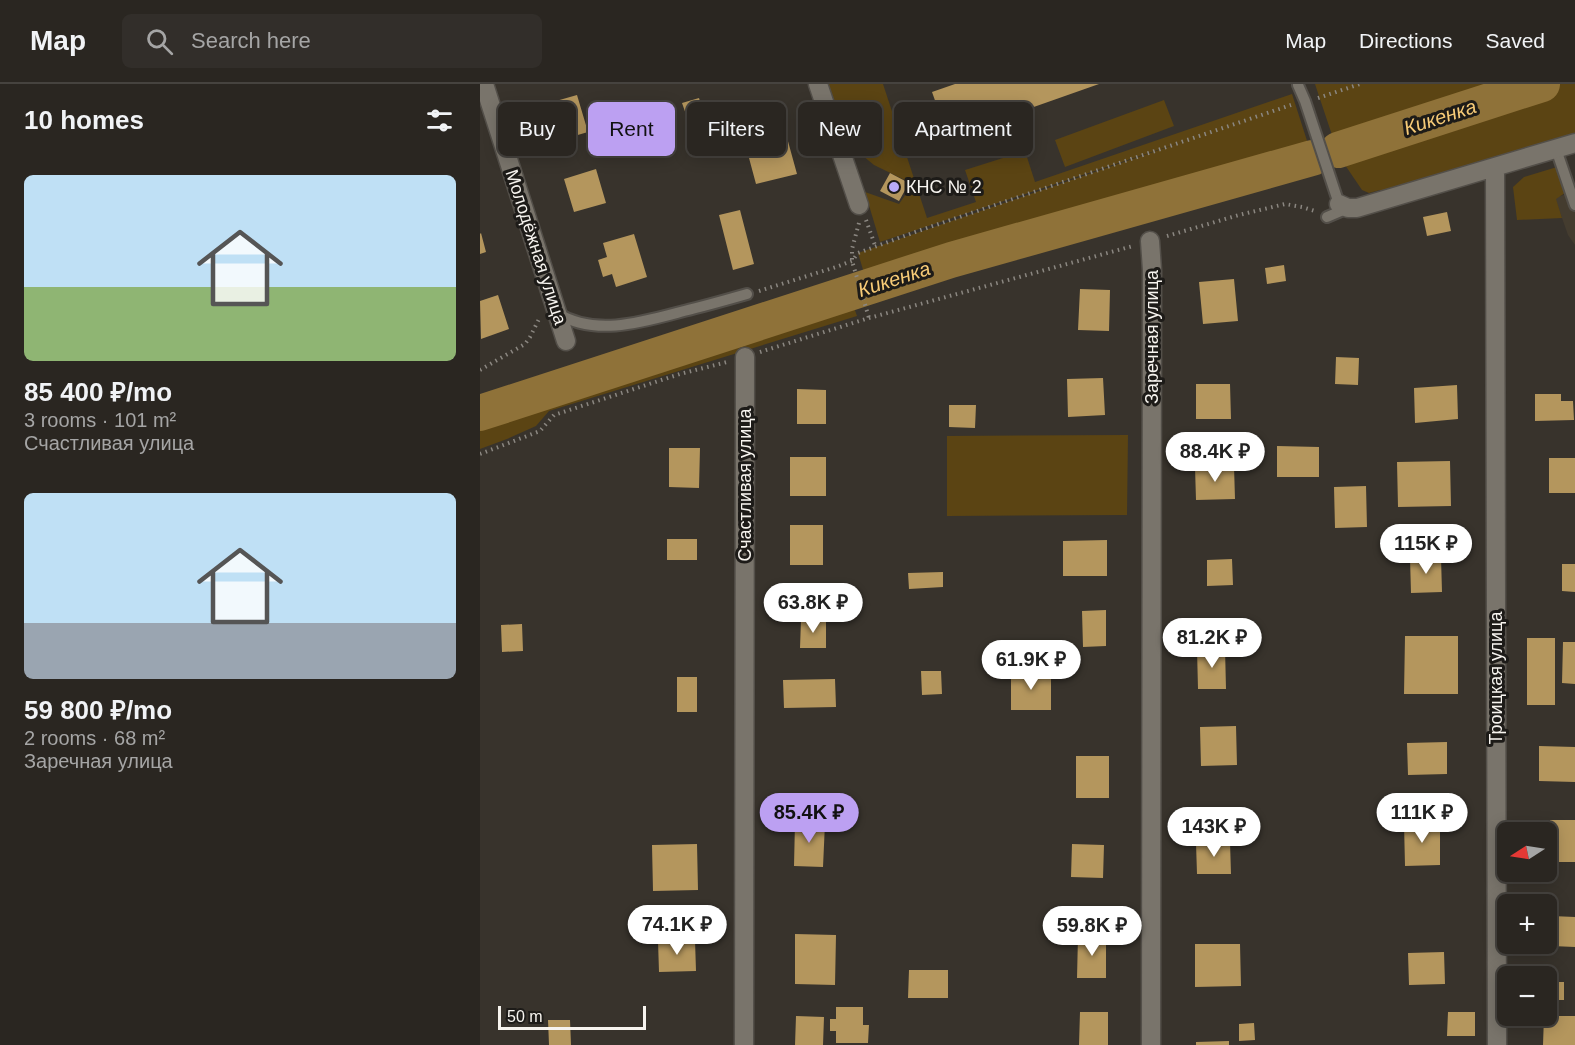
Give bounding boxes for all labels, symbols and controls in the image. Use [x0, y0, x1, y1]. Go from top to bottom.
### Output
search box [122, 14, 542, 68]
text: Map [30, 25, 86, 56]
icon: search [143, 25, 176, 58]
text: Search here [191, 28, 311, 53]
text: Map [1285, 29, 1326, 52]
text: Directions [1359, 29, 1452, 52]
text: Saved [1485, 29, 1545, 52]
water label: Кикенка [1401, 95, 1479, 139]
chip: Buy [498, 102, 576, 156]
chip: Rent [588, 102, 675, 156]
chip: Filters [687, 102, 786, 156]
chip: New [798, 102, 882, 156]
chip: Apartment [894, 102, 1033, 156]
icon: filters [423, 104, 456, 137]
text: 10 homes [24, 105, 144, 135]
street label: Молодёжная улица [501, 167, 571, 328]
place label: КНС № 2 [906, 177, 982, 197]
marker: КНС № 2 [887, 180, 901, 194]
icon: home [186, 214, 294, 322]
water label: Кикенка [855, 257, 933, 301]
street label: Заречная улица [1142, 269, 1162, 404]
text: 85 400 ₽/mo [24, 377, 172, 407]
street label: Счастливая улица [735, 407, 755, 562]
text: 3 rooms · 101 m² [24, 409, 176, 431]
text: Счастливая улица [24, 432, 194, 454]
pin: 88.4K ₽ [1160, 432, 1270, 483]
text: 88.4K ₽ [1180, 440, 1250, 462]
pin: 115K ₽ [1377, 524, 1475, 575]
icon: home [186, 532, 294, 640]
text: 115K ₽ [1394, 532, 1458, 554]
pin: 63.8K ₽ [758, 583, 868, 634]
text: 63.8K ₽ [778, 591, 848, 613]
street label: Троицкая улица [1486, 611, 1506, 744]
pin: 81.2K ₽ [1157, 618, 1267, 669]
text: 81.2K ₽ [1177, 626, 1247, 648]
pin: 61.9K ₽ [976, 640, 1086, 691]
text: 61.9K ₽ [996, 648, 1066, 670]
text: 59 800 ₽/mo [24, 695, 172, 725]
text: 2 rooms · 68 m² [24, 727, 165, 749]
text: Заречная улица [24, 750, 173, 772]
pin: 85.4K ₽ [754, 793, 864, 844]
pin: 111K ₽ [1373, 793, 1471, 844]
text: 85.4K ₽ [774, 801, 844, 823]
text: 111K ₽ [1391, 801, 1453, 823]
pin: 143K ₽ [1165, 807, 1263, 858]
text: 143K ₽ [1181, 815, 1247, 837]
north arrow [1497, 822, 1557, 882]
map controls [1497, 822, 1557, 1026]
button: + [1497, 894, 1557, 954]
pin: 74.1K ₽ [622, 905, 732, 956]
pin: 59.8K ₽ [1037, 906, 1147, 957]
text: 74.1K ₽ [642, 913, 712, 935]
text: 59.8K ₽ [1057, 914, 1127, 936]
button: − [1497, 966, 1557, 1026]
scale bar [498, 1003, 646, 1030]
text: 50 m [507, 1008, 543, 1025]

